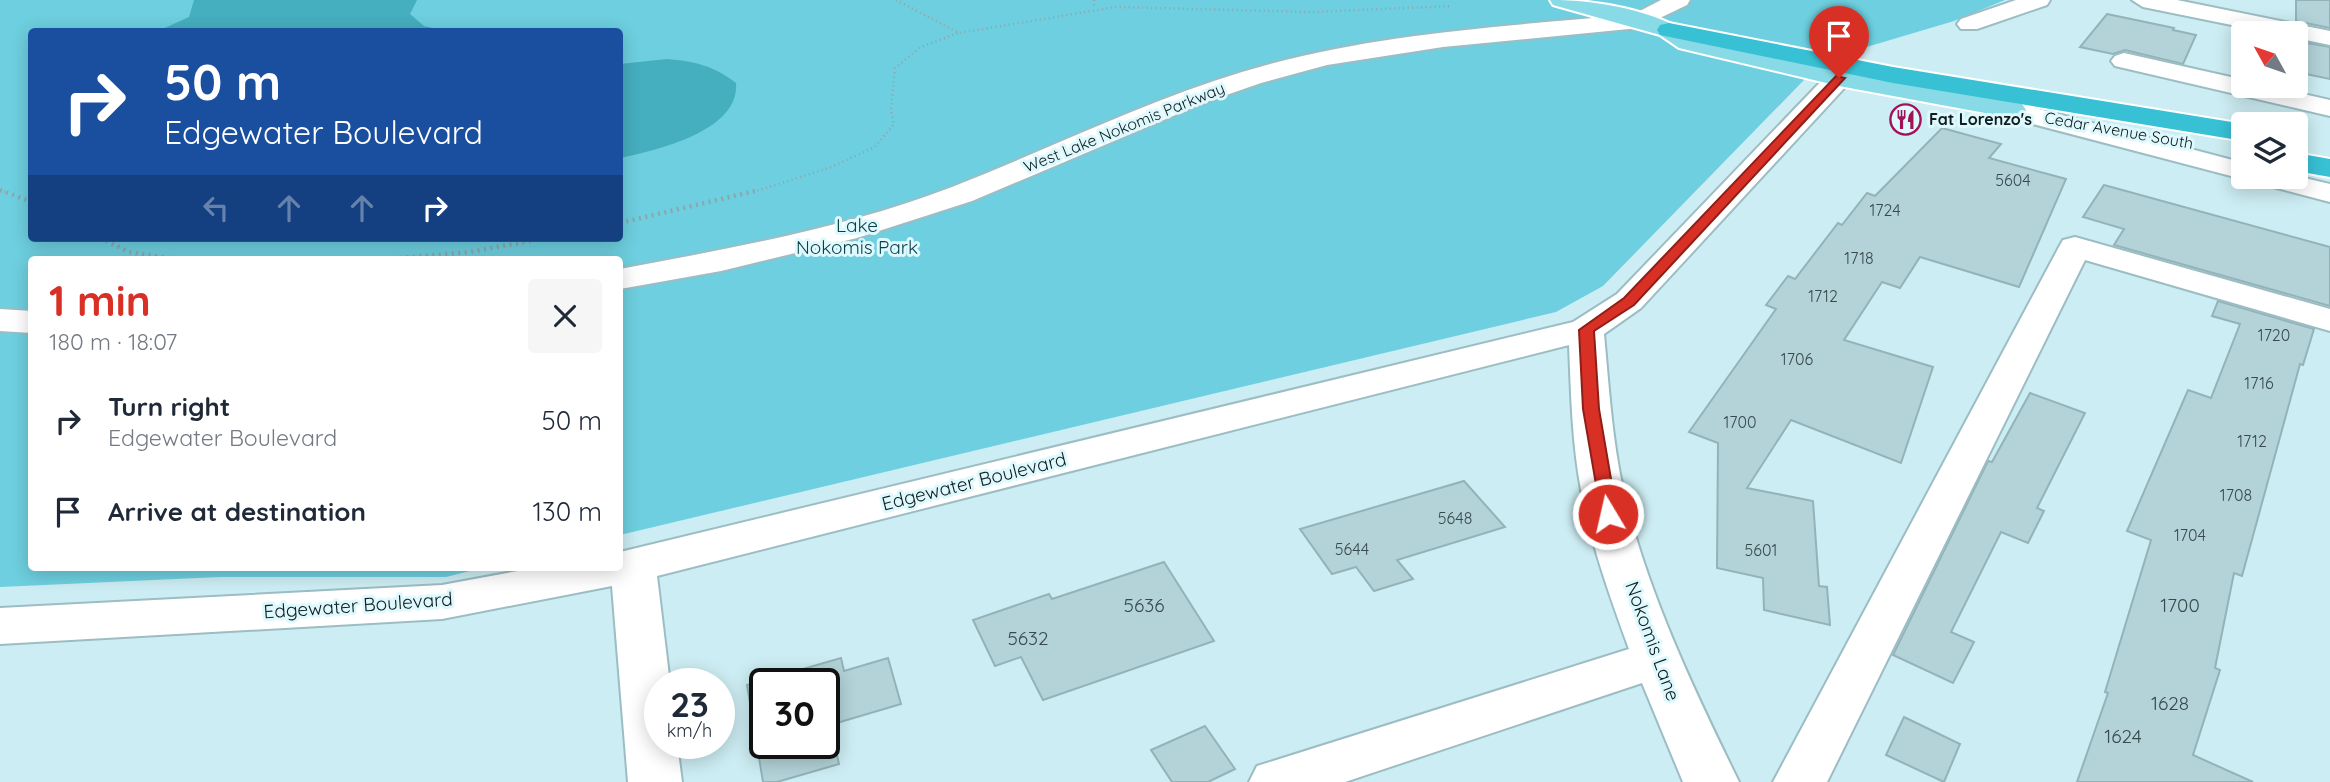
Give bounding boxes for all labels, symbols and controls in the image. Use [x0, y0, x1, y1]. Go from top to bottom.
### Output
pin [1809, 6, 1869, 78]
icon: arrive [1820, 17, 1858, 55]
north arrow [2231, 21, 2308, 98]
map controls [2231, 21, 2308, 189]
text: 50 m [164, 51, 281, 112]
icon: right [49, 56, 140, 147]
street label: West Lake Nokomis Parkway [1020, 77, 1228, 177]
restaurant icon: Fat Lorenzo's [1889, 102, 1923, 136]
street label: Cedar Avenue South [2043, 107, 2195, 153]
place label: Fat Lorenzo's [1929, 109, 2032, 129]
text: Edgewater Boulevard [164, 112, 483, 152]
button: layers [2231, 112, 2308, 189]
house number: 5604 [1995, 170, 2031, 190]
icon: left [197, 189, 235, 227]
icon: ahead [270, 189, 308, 227]
icon: ahead [343, 189, 381, 227]
icon: right [416, 189, 454, 227]
house number: 1724 [1869, 200, 1901, 220]
park label: Lake Nokomis Park [796, 213, 918, 259]
house number: 1718 [1844, 248, 1874, 268]
text: 1 min [49, 274, 151, 327]
button: close [528, 279, 602, 353]
house number: 1712 [1808, 286, 1838, 306]
house number: 1720 [2258, 325, 2290, 345]
text: 180 m · 18:07 [49, 327, 177, 356]
house number: 1706 [1781, 349, 1814, 369]
house number: 1716 [2244, 373, 2274, 393]
text: Turn right [108, 390, 230, 423]
icon: right [49, 402, 87, 440]
text: 50 m [542, 404, 602, 437]
house number: 1700 [1723, 412, 1757, 432]
text: Edgewater Boulevard [108, 423, 337, 452]
house number: 1712 [2237, 431, 2267, 451]
street label: Edgewater Boulevard [879, 446, 1069, 516]
position arrow [1571, 477, 1645, 551]
house number: 1708 [2220, 485, 2252, 505]
icon: arrive [49, 493, 87, 531]
text: Arrive at destination [108, 495, 366, 528]
text: 130 m [532, 495, 602, 528]
house number: 5648 [1438, 508, 1472, 528]
house number: 1704 [2174, 525, 2206, 545]
house number: 5644 [1335, 539, 1369, 559]
house number: 5601 [1745, 540, 1777, 560]
street label: Nokomis Lane [1620, 578, 1686, 704]
street label: Edgewater Boulevard [263, 586, 453, 624]
house number: 5636 [1124, 593, 1164, 617]
house number: 1700 [2160, 593, 2200, 617]
house number: 5632 [1007, 626, 1049, 650]
speed limit sign: 30 [749, 668, 840, 759]
text: 23 [670, 682, 709, 726]
house number: 1628 [2151, 691, 2189, 715]
text: km/h [667, 719, 712, 742]
house number: 1624 [2104, 724, 2142, 748]

